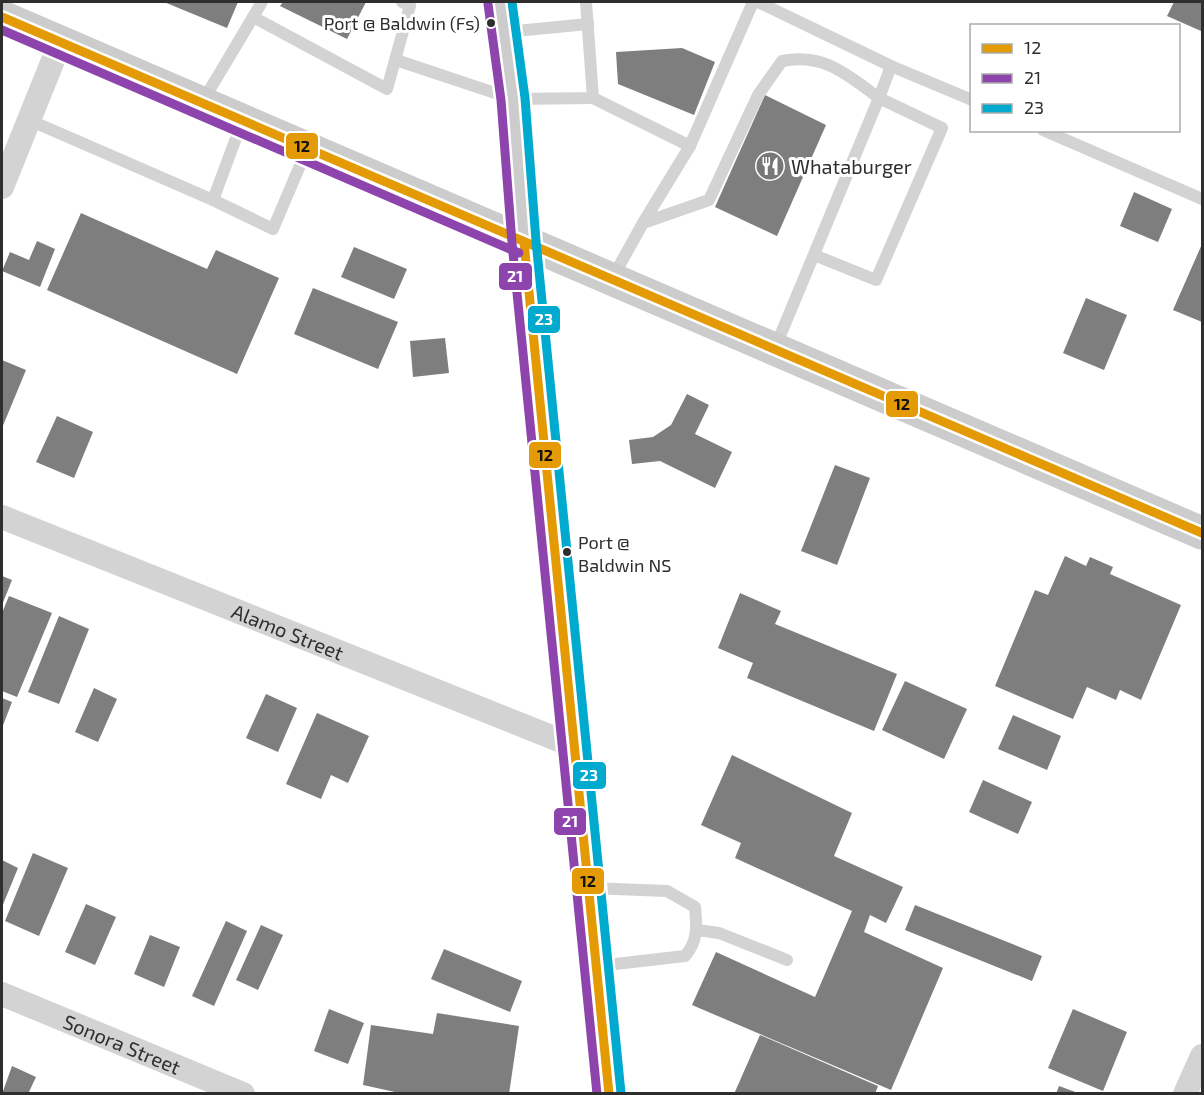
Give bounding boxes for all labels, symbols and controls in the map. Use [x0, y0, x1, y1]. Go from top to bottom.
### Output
place label: Port @ Baldwin (Fs) [324, 12, 480, 34]
marker: Port @ Baldwin (Fs) [485, 17, 497, 29]
legend [970, 24, 1180, 132]
text: 12 [1024, 36, 1041, 58]
text: 21 [1024, 66, 1041, 88]
text: 23 [1024, 96, 1044, 118]
line badge: 12 [285, 132, 319, 160]
text: 12 [294, 136, 310, 155]
restaurant icon: Whataburger [754, 150, 786, 182]
place label: Whataburger [791, 154, 912, 178]
line badge: 21 [498, 262, 533, 291]
text: 21 [507, 266, 523, 285]
line badge: 23 [527, 305, 561, 334]
text: 23 [535, 309, 553, 328]
line badge: 12 [885, 390, 919, 418]
text: 12 [894, 394, 910, 413]
line badge: 12 [528, 441, 562, 469]
text: 12 [537, 445, 553, 464]
place label: Port @ Baldwin NS [578, 531, 671, 576]
marker: Port @ Baldwin NS [561, 546, 573, 558]
street label: Alamo Street [229, 598, 348, 665]
line badge: 23 [572, 761, 607, 790]
text: 23 [580, 765, 598, 784]
line badge: 21 [553, 807, 587, 836]
text: 21 [562, 811, 578, 830]
line badge: 12 [571, 867, 605, 895]
text: 12 [580, 871, 596, 890]
street label: Sonora Street [60, 1009, 185, 1079]

